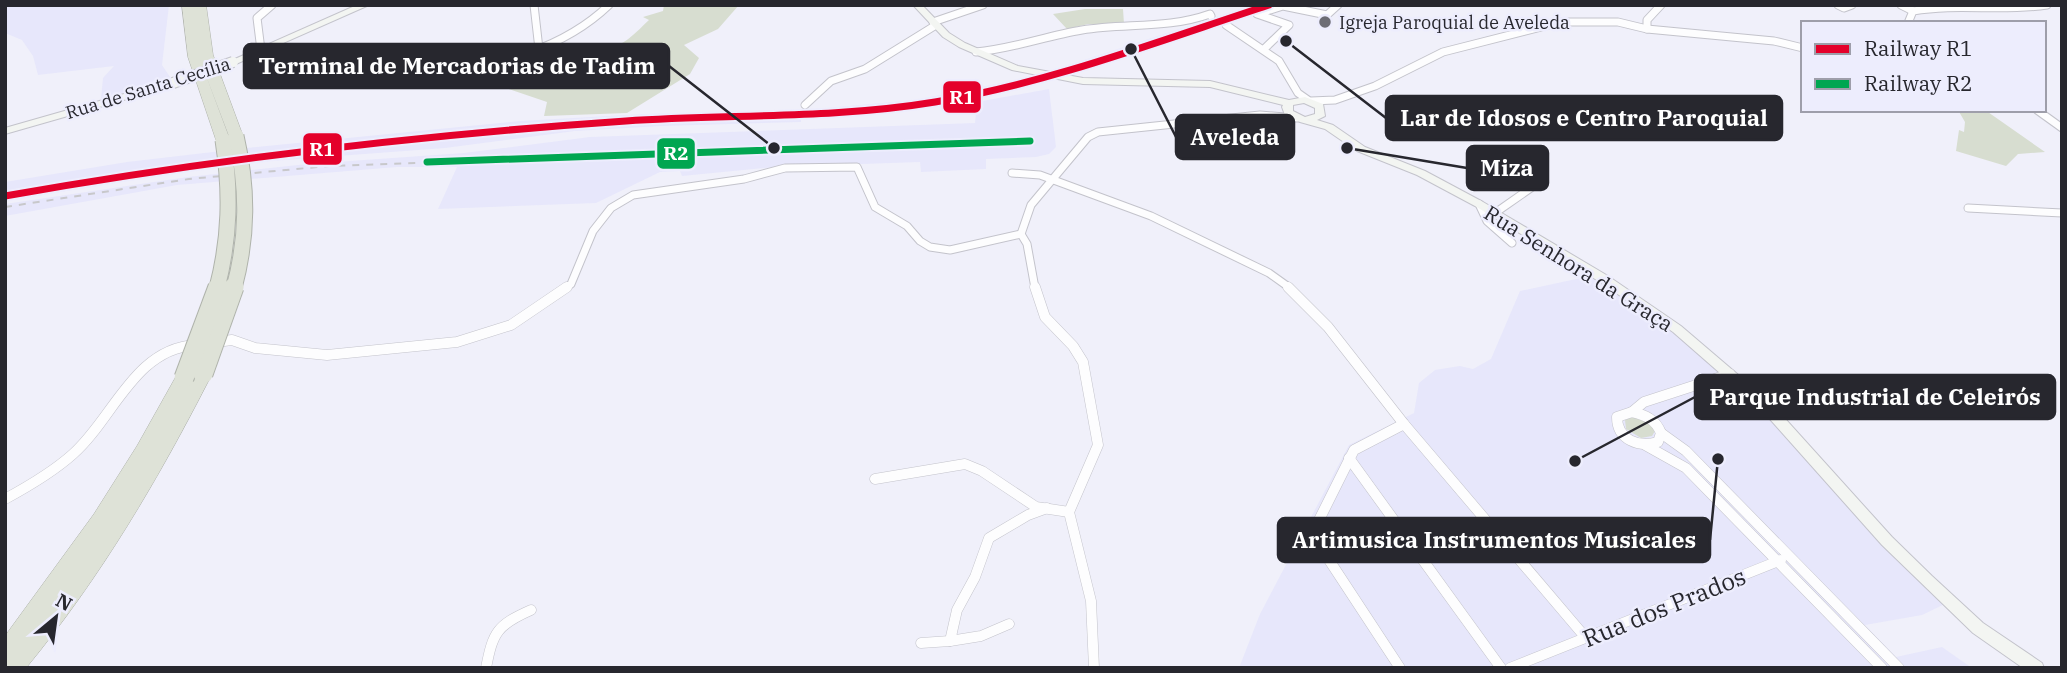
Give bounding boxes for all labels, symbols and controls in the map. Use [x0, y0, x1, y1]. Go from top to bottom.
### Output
place label: Igreja Paroquial de Aveleda [1339, 11, 1570, 34]
marker: Igreja Paroquial de Aveleda [1317, 14, 1333, 30]
legend [1801, 21, 2046, 112]
text: Railway R1 [1864, 34, 1973, 62]
callout: Terminal de Mercadorias de Tadim [244, 44, 669, 88]
text: Terminal de Mercadorias de Tadim [258, 50, 656, 80]
street label: Rua de Santa Cecília [63, 52, 233, 124]
text: Railway R2 [1864, 69, 1973, 97]
line badge: R1 [942, 80, 982, 114]
text: R1 [949, 85, 975, 109]
callout: Lar de Idosos e Centro Paroquial [1386, 96, 1782, 140]
text: Lar de Idosos e Centro Paroquial [1400, 102, 1768, 132]
callout: Aveleda [1176, 115, 1294, 159]
text: Aveleda [1190, 121, 1280, 151]
line badge: R1 [302, 132, 343, 166]
text: R1 [309, 137, 335, 161]
line badge: R2 [656, 137, 696, 170]
text: R2 [663, 141, 689, 165]
callout: Miza [1467, 146, 1548, 190]
text: Miza [1480, 152, 1534, 182]
street label: Rua Senhora da Graça [1479, 198, 1679, 338]
callout: Parque Industrial de Celeirós [1695, 375, 2055, 419]
text: Parque Industrial de Celeirós [1709, 381, 2041, 411]
callout: Artimusica Instrumentos Musicales [1278, 518, 1710, 562]
text: Artimusica Instrumentos Musicales [1292, 524, 1696, 554]
street label: Rua dos Prados [1578, 560, 1750, 654]
north arrow [21, 582, 91, 652]
text: N [52, 588, 77, 616]

